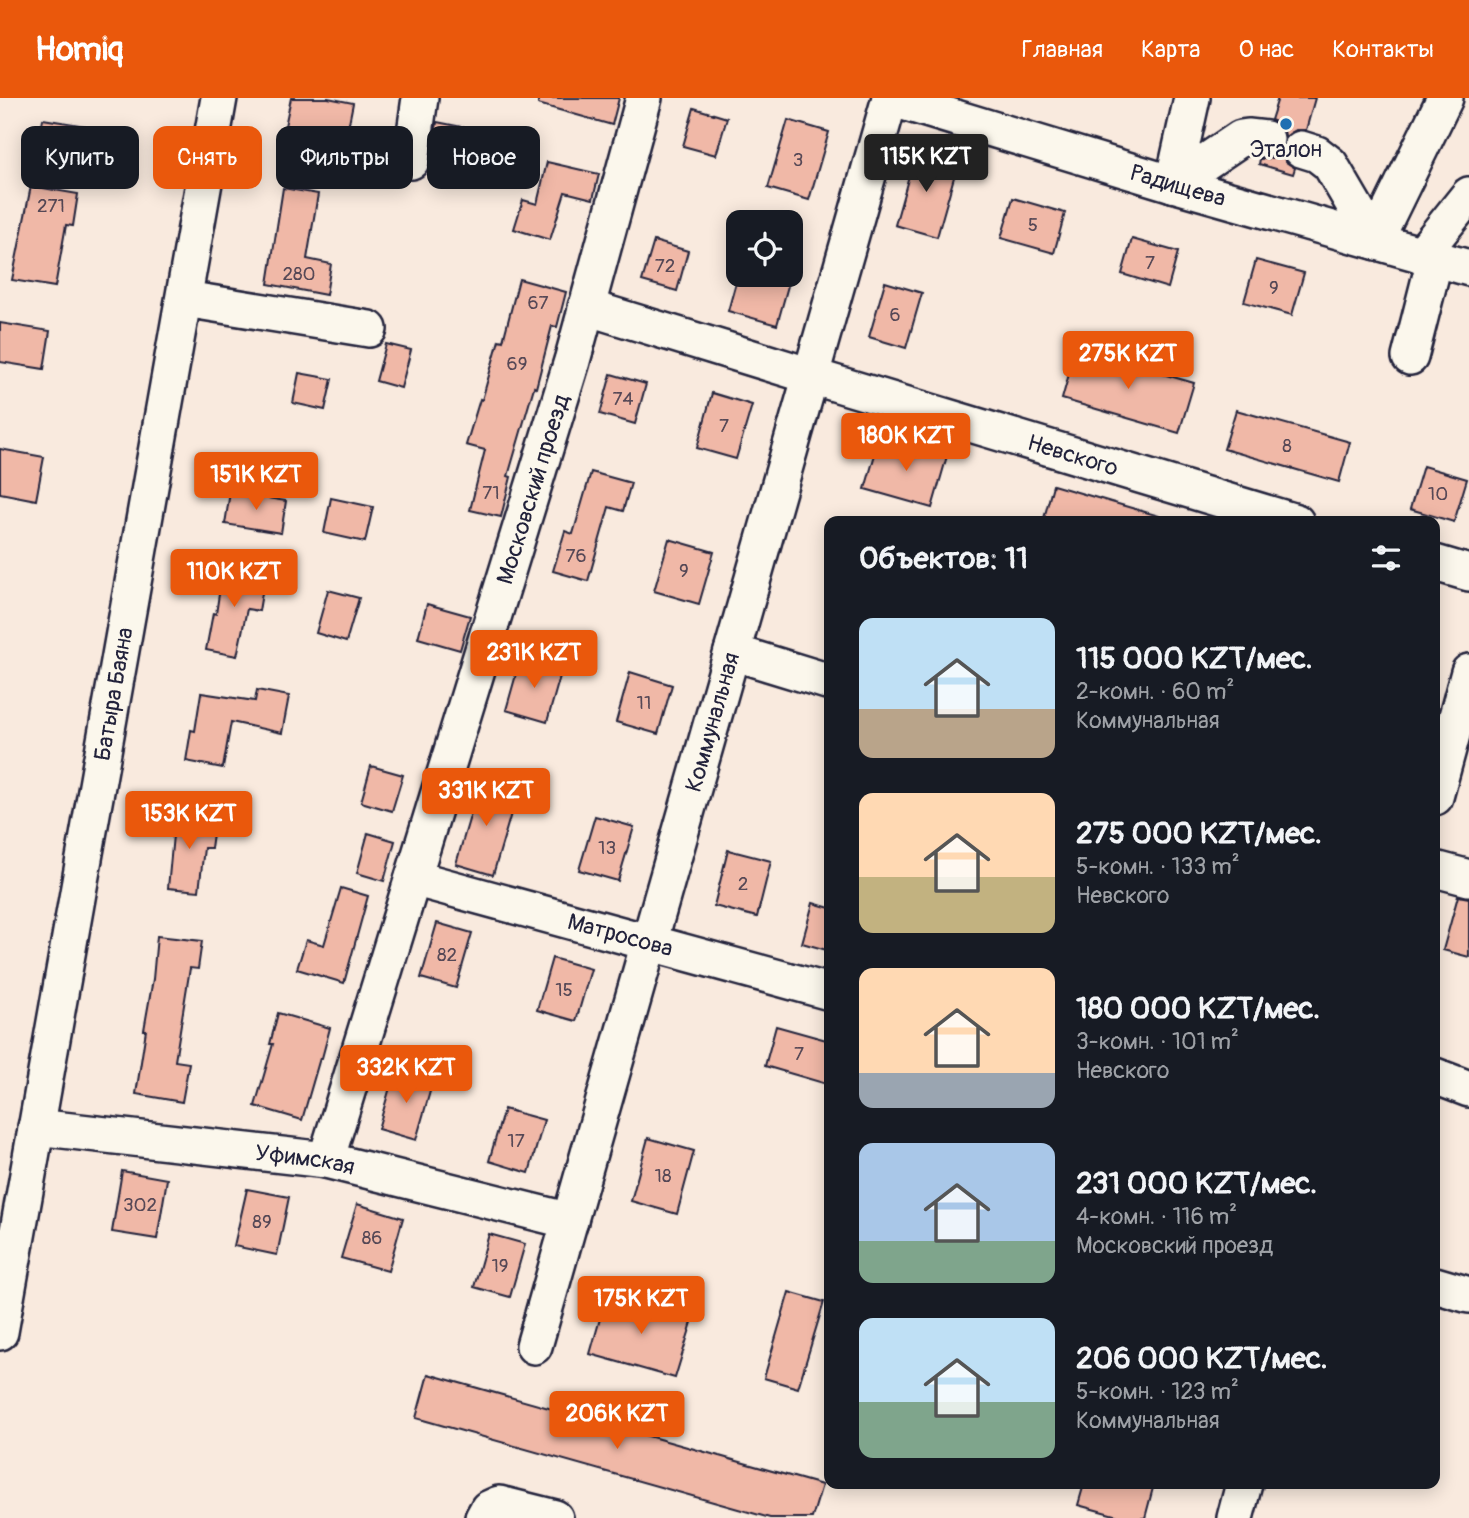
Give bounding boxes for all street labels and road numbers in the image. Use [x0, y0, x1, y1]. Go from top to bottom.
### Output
street label: Радищева [1127, 157, 1229, 213]
street label: Московский проезд [490, 390, 575, 588]
street label: Невского [1024, 428, 1122, 482]
street label: Батыра Баяна [87, 625, 139, 763]
street label: Коммунальная [678, 649, 746, 795]
street label: Матросова [564, 906, 676, 963]
street label: Уфимская [254, 1138, 358, 1181]

